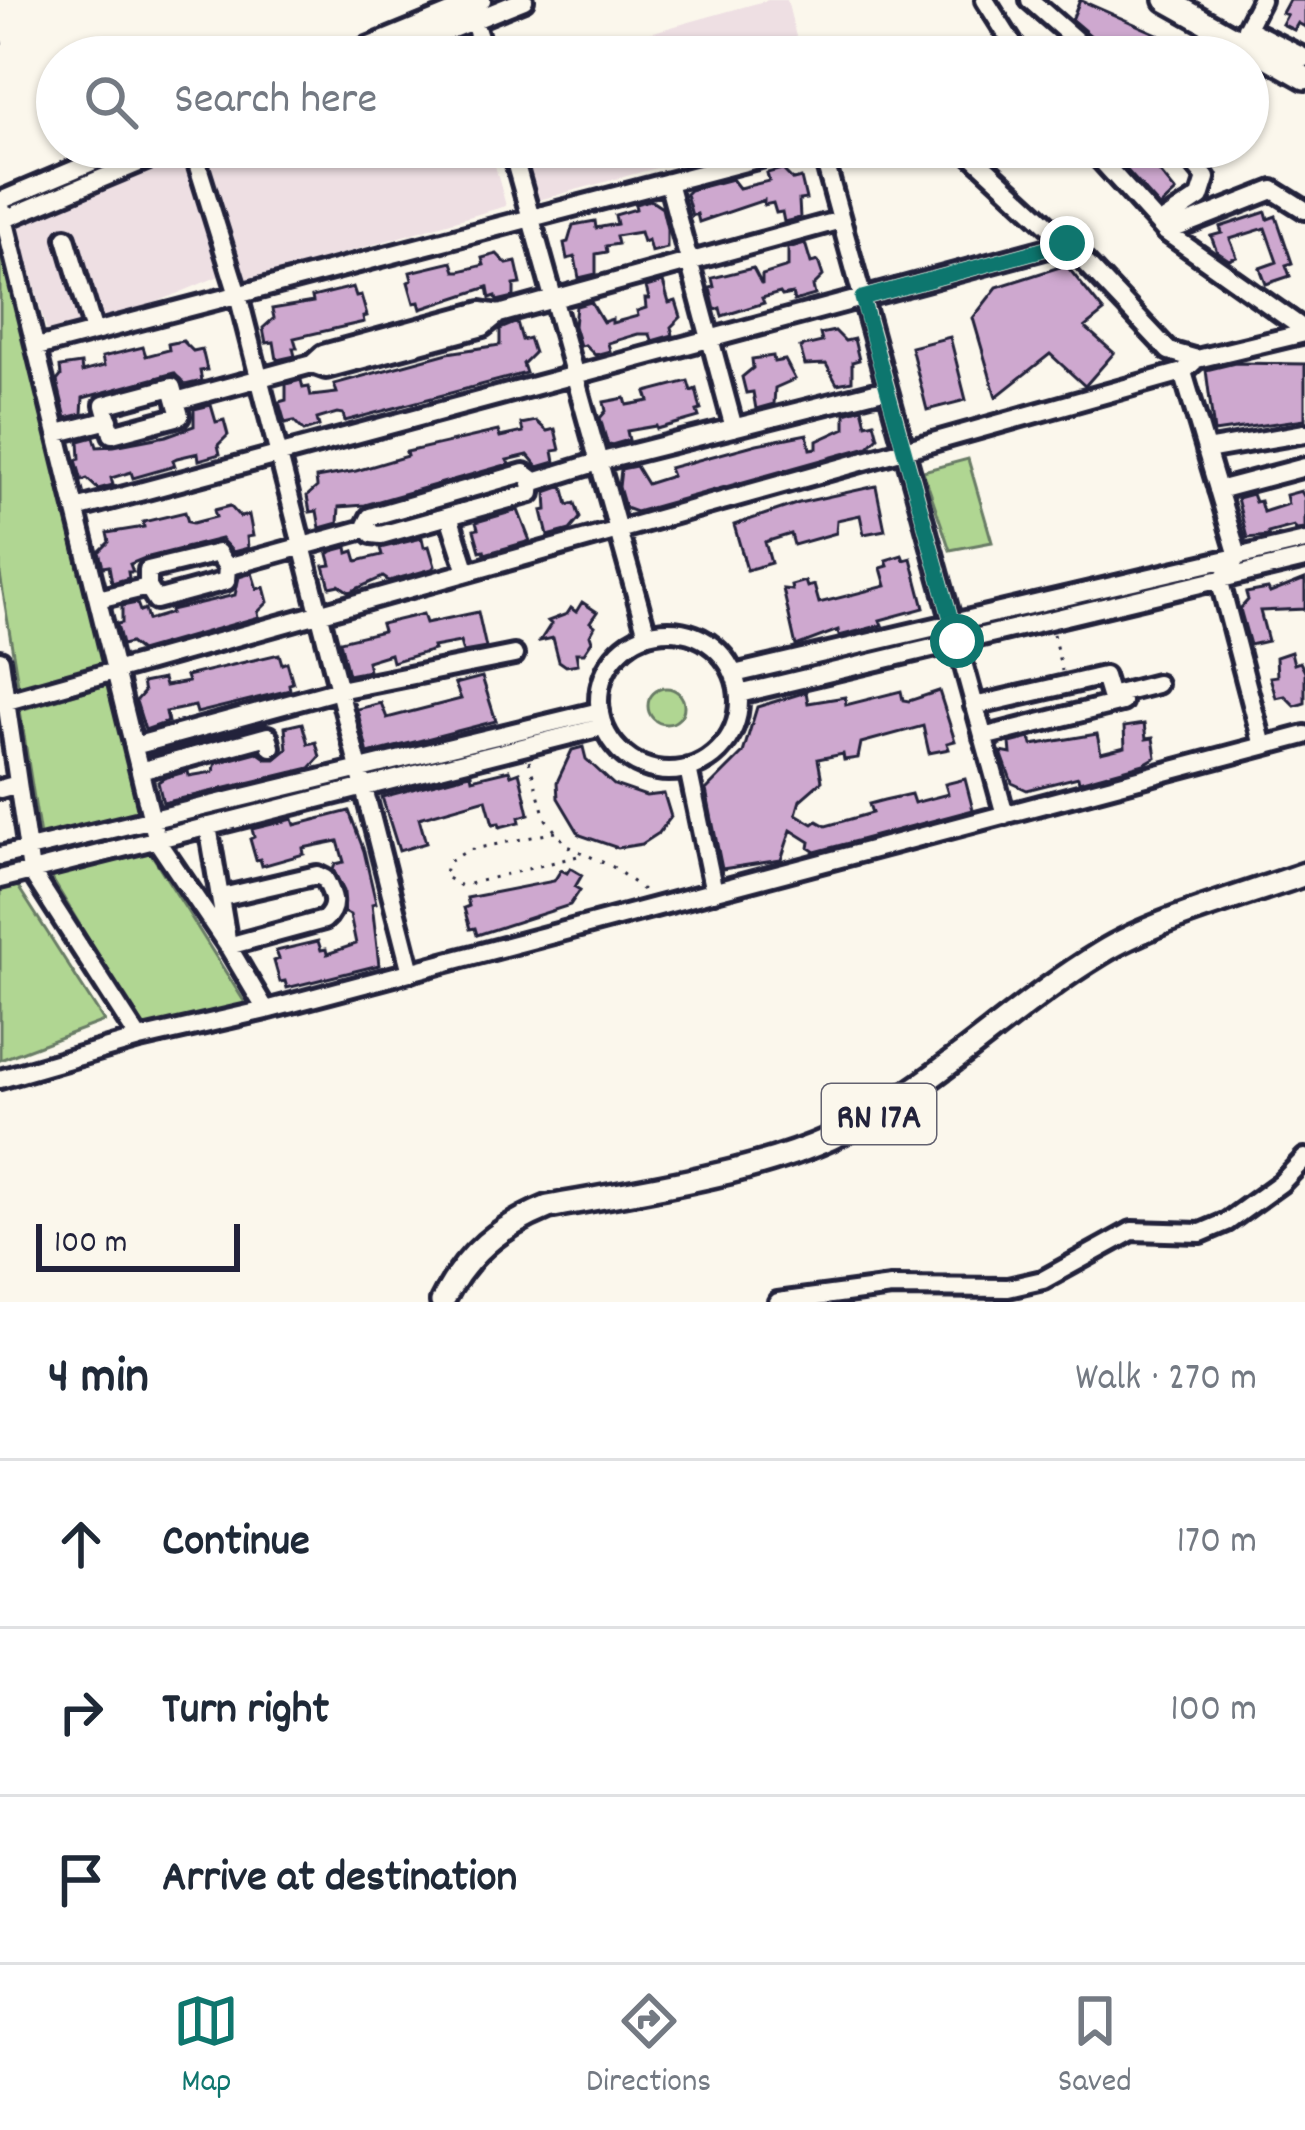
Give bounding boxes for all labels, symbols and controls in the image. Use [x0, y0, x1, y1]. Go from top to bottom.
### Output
search box [36, 36, 1269, 168]
icon: search [78, 69, 144, 135]
text: Search here [174, 70, 377, 134]
route end [1040, 216, 1094, 270]
route start [930, 614, 984, 668]
road number: RN 17A [822, 1084, 936, 1144]
scale bar [36, 1218, 240, 1271]
text: 100 m [54, 1221, 127, 1268]
text: 4 min [48, 1344, 149, 1416]
text: Walk · 270 m [1075, 1353, 1257, 1408]
icon: ahead [48, 1511, 114, 1577]
text: Continue [162, 1512, 310, 1576]
text: 170 m [1177, 1516, 1257, 1571]
icon: right [48, 1679, 114, 1745]
text: Turn right [162, 1680, 329, 1744]
text: 100 m [1170, 1684, 1257, 1739]
icon: arrive [48, 1847, 114, 1913]
text: Arrive at destination [162, 1848, 517, 1912]
tab: Map [173, 1988, 239, 2107]
tab: Directions [586, 1988, 711, 2107]
tab: Saved [1058, 1988, 1132, 2107]

